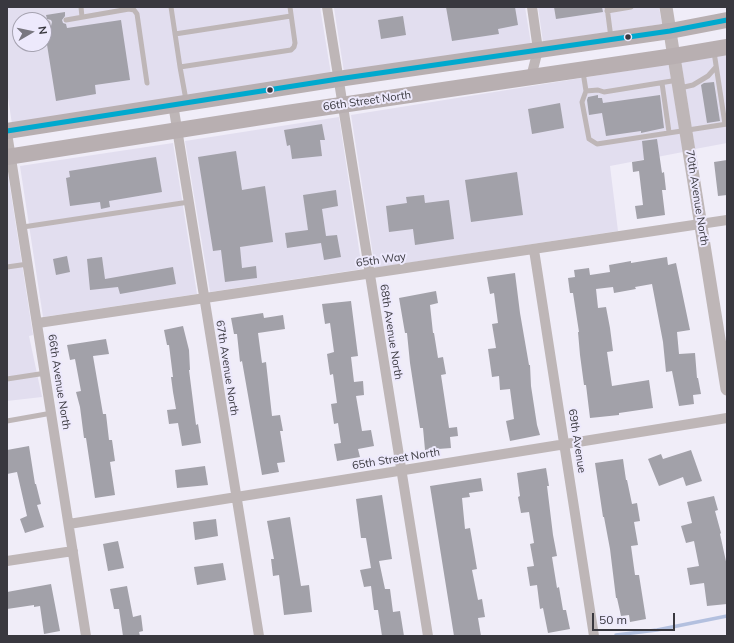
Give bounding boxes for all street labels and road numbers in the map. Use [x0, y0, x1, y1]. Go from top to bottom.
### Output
street label: 66th Street North [322, 88, 412, 114]
street label: 70th Avenue North [683, 149, 711, 247]
street label: 65th Way [355, 250, 407, 270]
street label: 68th Avenue North [377, 283, 405, 381]
street label: 67th Avenue North [213, 319, 241, 417]
street label: 66th Avenue North [45, 333, 73, 431]
street label: 69th Avenue [565, 408, 589, 474]
street label: 65th Street North [351, 446, 441, 472]

